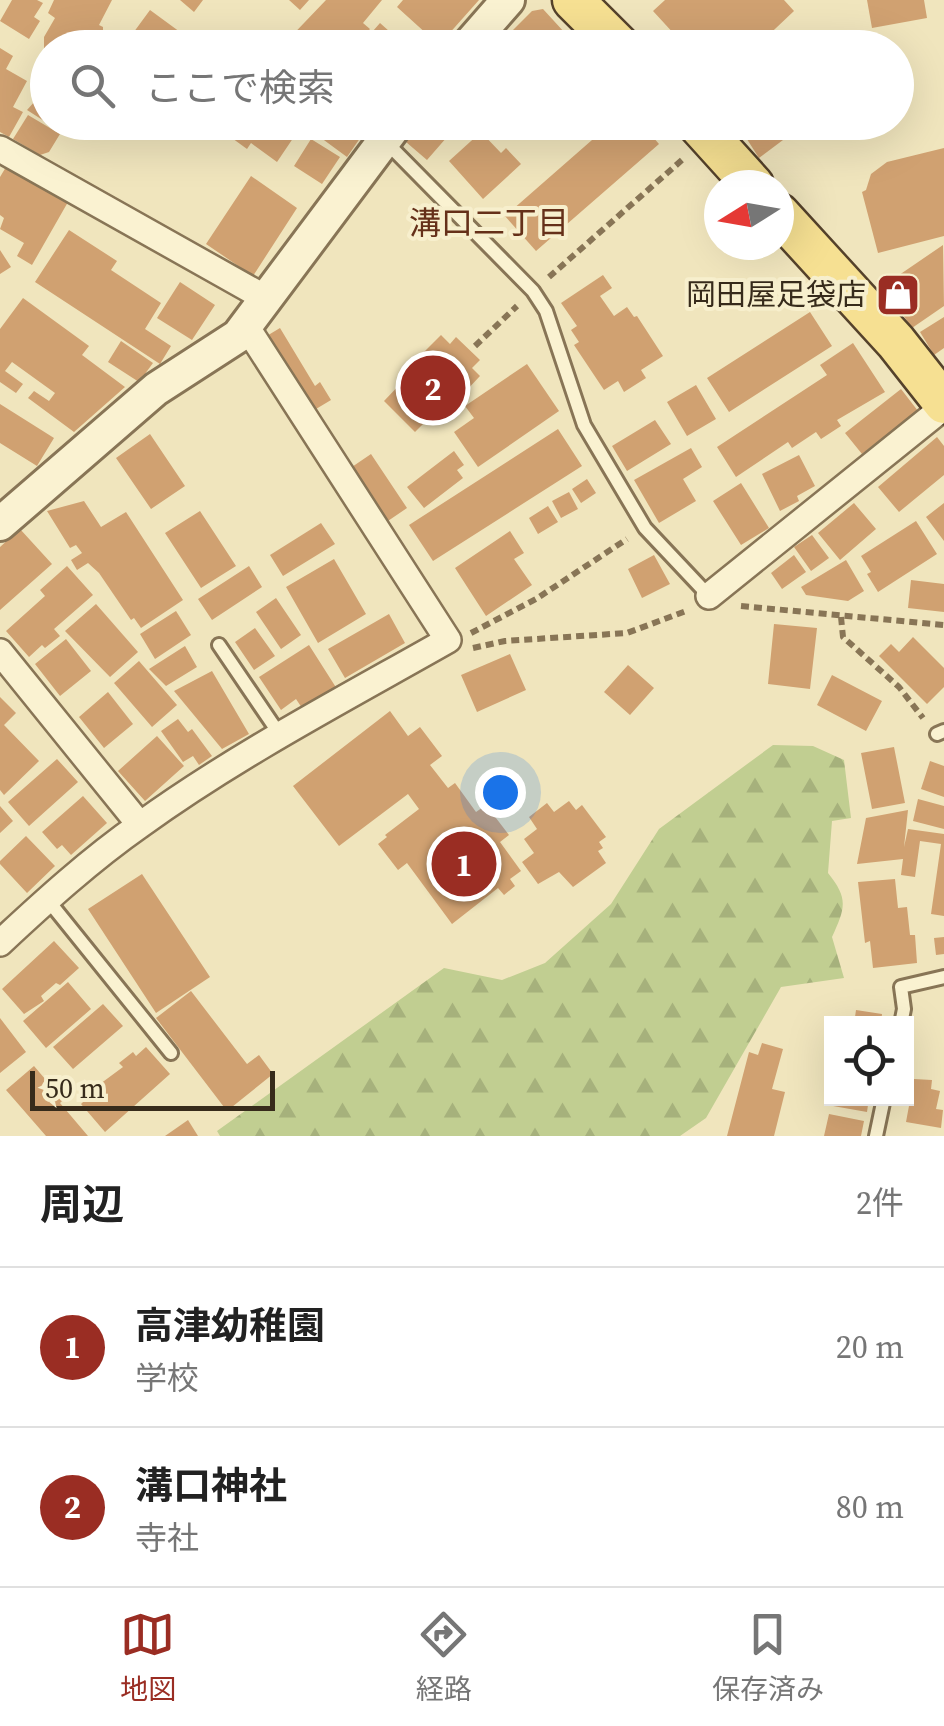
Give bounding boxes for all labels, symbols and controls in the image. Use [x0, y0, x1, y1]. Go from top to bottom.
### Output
search box [30, 30, 914, 140]
icon: search [65, 58, 120, 113]
text: ここで検索 [145, 62, 335, 114]
north arrow [704, 170, 794, 260]
district label: 溝口二丁目 [409, 201, 569, 245]
shop icon: 岡田屋足袋店 [875, 272, 921, 318]
place label: 岡田屋足袋店 [686, 274, 866, 315]
pin: 2 [400, 350, 466, 426]
your location [475, 767, 526, 818]
pin: 1 [432, 826, 496, 902]
map controls [824, 1016, 914, 1106]
button: locate [824, 1016, 914, 1106]
scale bar [30, 1066, 275, 1110]
text: 50 m [45, 1069, 105, 1107]
text: 周辺 [40, 1175, 124, 1233]
text: 2件 [856, 1181, 904, 1225]
text: 高津幼稚園 [135, 1300, 325, 1352]
text: 1 [64, 1325, 81, 1369]
text: 20 m [836, 1325, 904, 1369]
text: 学校 [135, 1356, 199, 1400]
text: 溝口神社 [135, 1460, 287, 1512]
text: 2 [64, 1485, 81, 1529]
text: 80 m [836, 1485, 904, 1529]
text: 寺社 [135, 1516, 199, 1560]
tab: 地図 [120, 1607, 176, 1708]
tab: 経路 [416, 1607, 472, 1708]
tab: 保存済み [712, 1607, 824, 1708]

